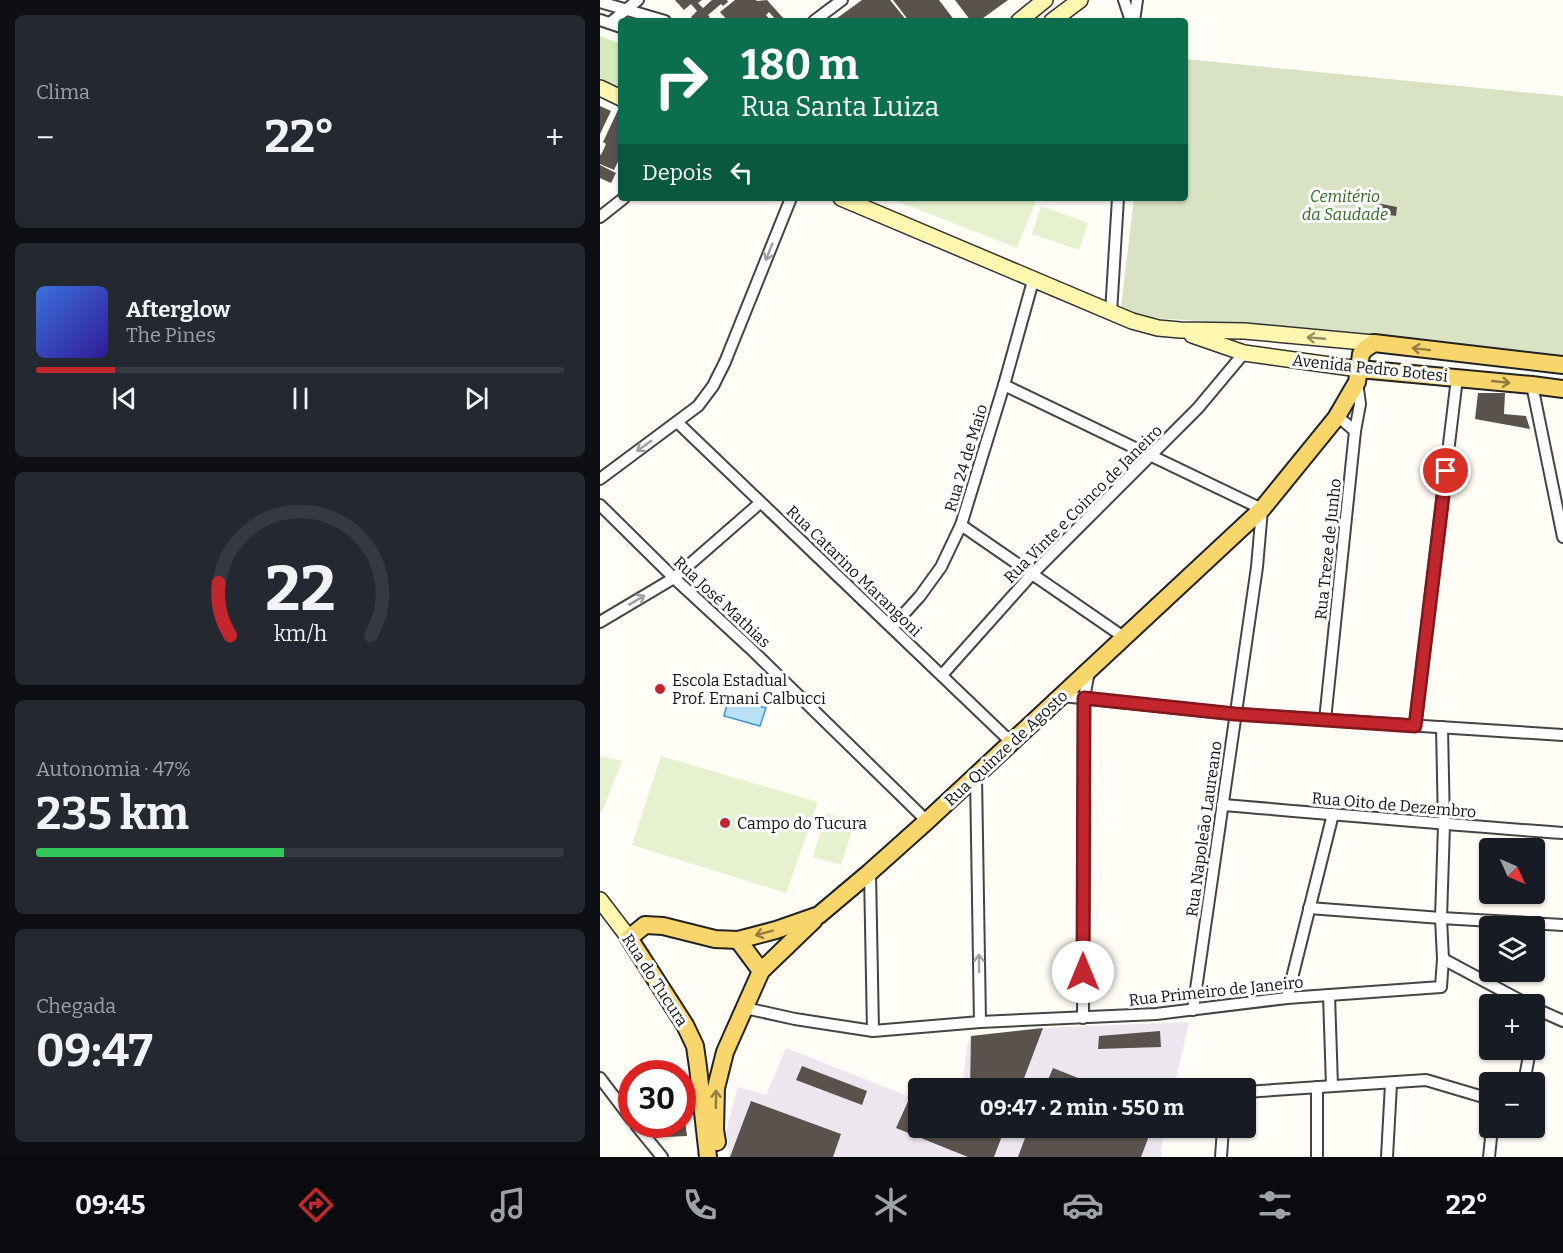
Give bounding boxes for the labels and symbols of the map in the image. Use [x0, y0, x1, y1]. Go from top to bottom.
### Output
park label: Cemitério da Saudade [1302, 187, 1388, 224]
one-way arrow [763, 243, 774, 261]
one-way arrow [1307, 332, 1327, 343]
one-way arrow [1412, 343, 1432, 354]
street label: Avenida Pedro Botesi [1291, 350, 1449, 386]
one-way arrow [1490, 377, 1510, 388]
street label: Rua 24 de Maio [941, 402, 991, 514]
street label: Rua Vinte e Coinco de Janeiro [1000, 421, 1166, 587]
one-way arrow [637, 440, 653, 453]
pin [1420, 445, 1471, 496]
street label: Rua Treze de Junho [1311, 477, 1345, 621]
street label: Rua Catarino Marangoni [783, 501, 926, 641]
street label: Rua José Mathias [670, 552, 774, 652]
one-way arrow [628, 594, 645, 606]
place label: Escola Estadual Prof. Ernani Calbucci [672, 671, 826, 708]
marker: Escola Estadual Prof. Ernani Calbucci [653, 682, 667, 696]
street label: Rua Quinze de Agosto [941, 686, 1071, 810]
street label: Rua Napoleão Laureano [1182, 740, 1226, 918]
street label: Rua Oito de Dezembro [1311, 788, 1477, 822]
place label: Campo do Tucura [737, 814, 867, 833]
marker: Campo do Tucura [718, 816, 732, 830]
north arrow [1479, 838, 1545, 904]
one-way arrow [754, 928, 773, 939]
street label: Rua do Tucura [618, 930, 692, 1030]
position arrow [1051, 940, 1115, 1004]
one-way arrow [973, 954, 985, 974]
street label: Rua Primeiro de Janeiro [1128, 972, 1304, 1010]
speed limit sign: 30 [618, 1060, 696, 1138]
one-way arrow [710, 1089, 722, 1109]

